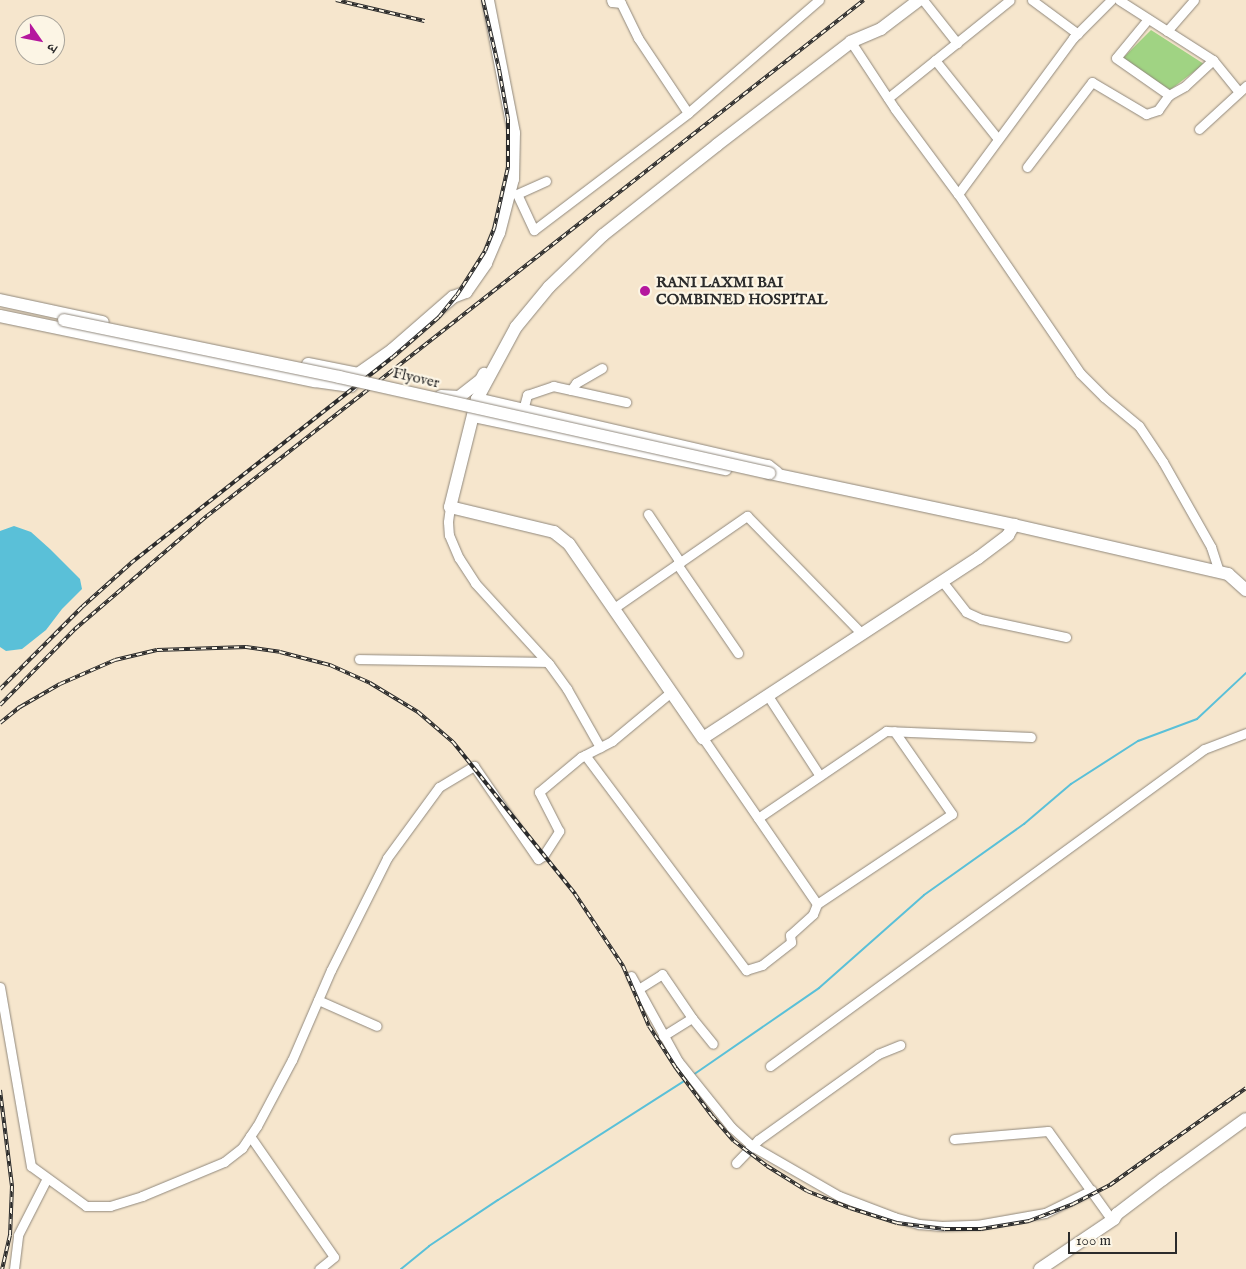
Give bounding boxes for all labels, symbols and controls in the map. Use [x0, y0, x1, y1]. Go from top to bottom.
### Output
north arrow [15, 15, 65, 65]
text: उ [42, 40, 61, 56]
place label: RANI LAXMI BAI COMBINED HOSPITAL [656, 273, 827, 308]
marker: RANI LAXMI BAI COMBINED HOSPITAL [638, 284, 652, 298]
street label: Flyover [391, 364, 441, 392]
scale bar [1071, 1222, 1180, 1254]
text: 100 m [1076, 1231, 1111, 1250]

